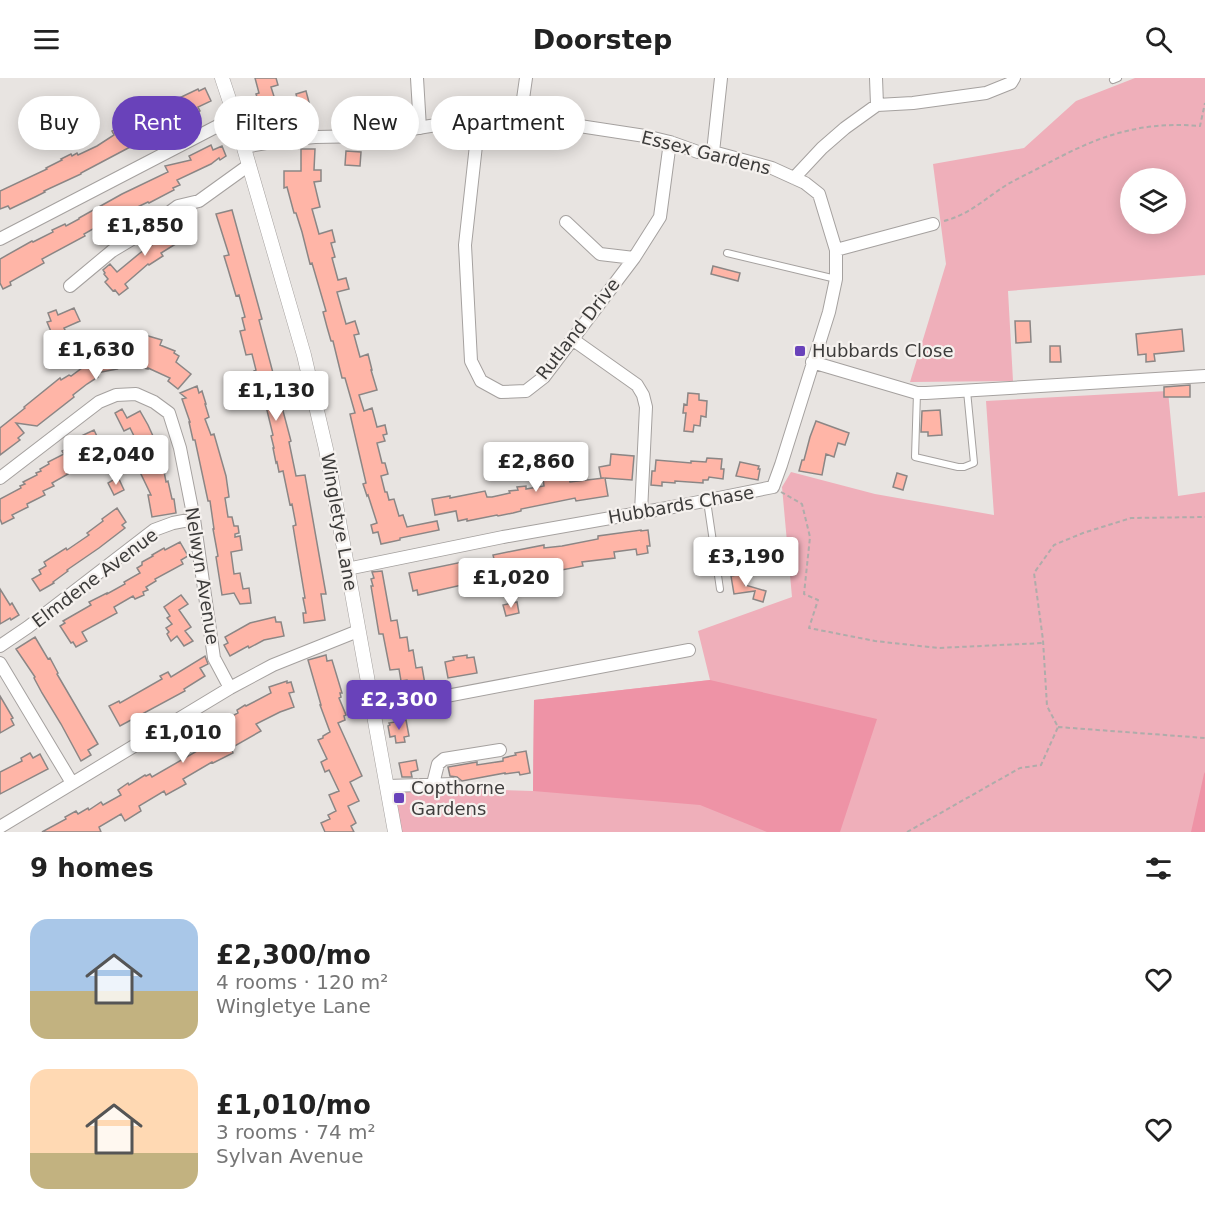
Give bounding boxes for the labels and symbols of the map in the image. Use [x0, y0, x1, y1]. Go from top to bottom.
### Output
street label: Essex Gardens [639, 126, 773, 179]
pin: £1,850 [96, 206, 194, 257]
street label: Rutland Drive [532, 274, 624, 384]
pin: £1,630 [47, 330, 145, 381]
place label: Hubbards Close [812, 340, 953, 361]
marker: Hubbards Close [793, 344, 807, 358]
pin: £1,130 [227, 371, 325, 422]
pin: £2,040 [67, 435, 165, 486]
pin: £2,860 [487, 442, 585, 493]
street label: Wingletye Lane [317, 451, 362, 592]
street label: Hubbards Chase [606, 481, 756, 528]
street label: Nelwyn Avenue [181, 506, 224, 646]
street label: Elmdene Avenue [28, 524, 162, 632]
pin: £3,190 [697, 537, 795, 588]
pin: £1,020 [462, 558, 560, 609]
pin: £2,300 [350, 680, 448, 731]
pin: £1,010 [134, 713, 232, 764]
place label: Copthorne Gardens [411, 777, 505, 819]
marker: Copthorne Gardens [392, 791, 406, 805]

